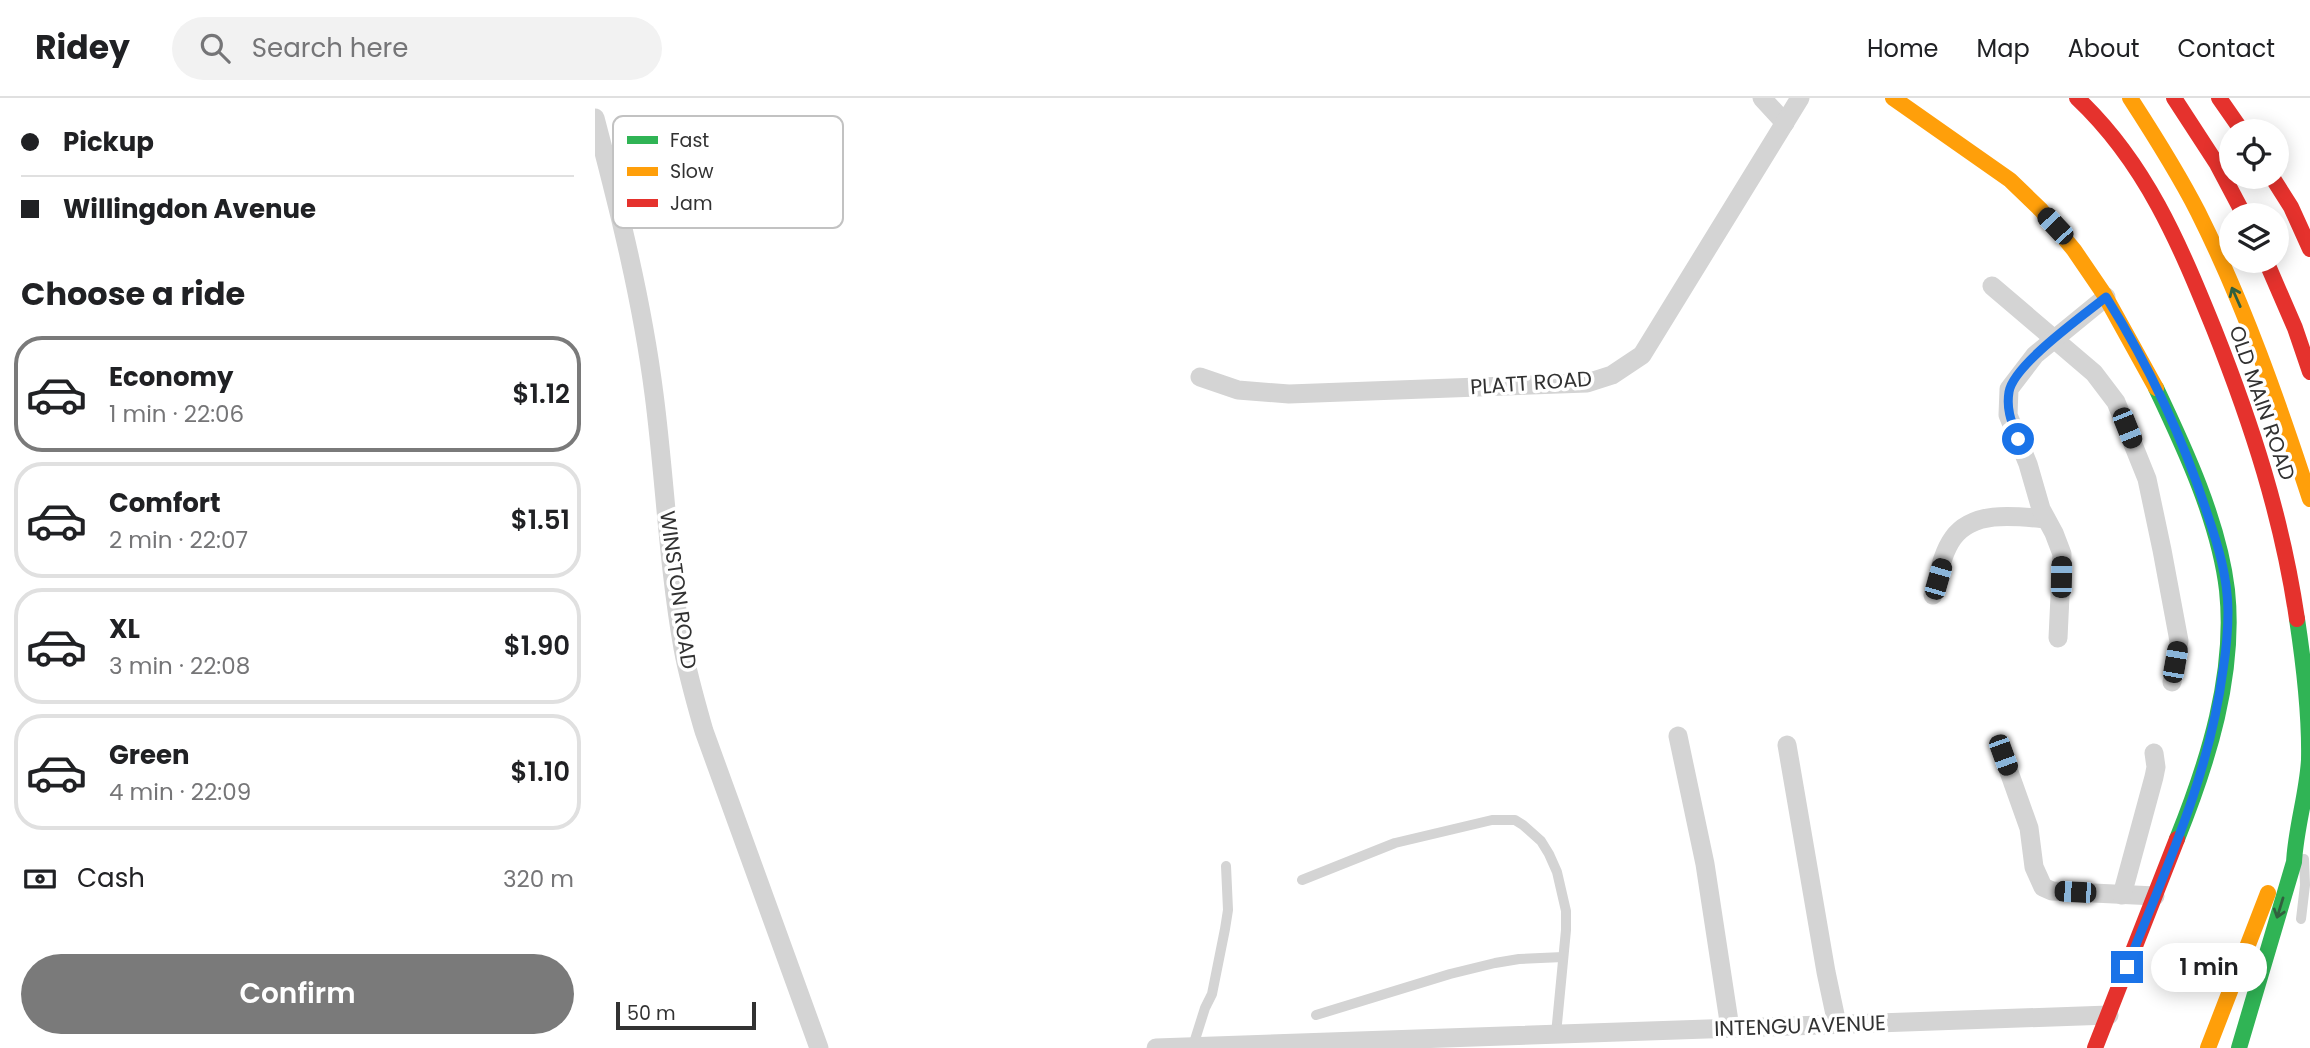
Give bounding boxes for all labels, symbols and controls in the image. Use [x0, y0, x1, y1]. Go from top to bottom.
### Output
search box [172, 17, 662, 80]
text: Ridey [35, 24, 130, 71]
icon: search [196, 29, 234, 67]
text: Search here [252, 30, 408, 66]
text: Home [1867, 32, 1939, 65]
text: Map [1977, 32, 2030, 65]
text: About [2068, 32, 2139, 65]
text: Contact [2177, 32, 2275, 65]
legend [613, 116, 843, 228]
map controls [2219, 119, 2289, 273]
button: locate [2219, 119, 2289, 189]
text: Pickup [63, 124, 154, 160]
text: Fast [670, 127, 709, 154]
text: Slow [670, 158, 714, 185]
text: Jam [670, 190, 712, 217]
text: Willingdon Avenue [63, 191, 316, 227]
car [2033, 203, 2078, 249]
button: layers [2219, 203, 2289, 273]
text: Choose a ride [21, 271, 245, 316]
one-way arrow [2229, 287, 2242, 308]
street label: OLD MAIN ROAD [2222, 321, 2303, 484]
text: Economy [109, 359, 233, 395]
icon: car [25, 363, 88, 426]
street label: PLATT ROAD [1469, 364, 1593, 401]
text: $1.12 [512, 376, 570, 412]
text: 1 min · 22:06 [109, 398, 244, 430]
car [2110, 405, 2145, 451]
route start [2002, 423, 2034, 455]
text: Comfort [109, 485, 221, 521]
icon: car [25, 489, 88, 552]
text: $1.51 [511, 502, 570, 538]
street label: WINSTON ROAD [653, 509, 704, 671]
text: 2 min · 22:07 [109, 524, 248, 556]
car [1923, 556, 1954, 602]
car [2051, 556, 2072, 598]
text: XL [109, 611, 140, 647]
icon: car [25, 615, 88, 678]
text: $1.90 [504, 628, 570, 664]
car [2162, 639, 2189, 685]
text: 3 min · 22:08 [109, 650, 250, 682]
car [1986, 732, 2021, 778]
text: Green [109, 737, 190, 773]
icon: car [25, 741, 88, 804]
text: $1.10 [511, 754, 570, 790]
text: 4 min · 22:09 [109, 776, 251, 808]
icon: cash [21, 860, 59, 898]
text: Cash [77, 860, 145, 896]
text: 320 m [503, 863, 574, 895]
car [2054, 880, 2097, 904]
one-way arrow [2273, 897, 2286, 919]
callout: 1 min [2151, 942, 2267, 992]
route end [2111, 951, 2143, 983]
text: 1 min [2179, 951, 2239, 983]
button: Confirm [21, 954, 574, 1034]
scale bar [616, 999, 756, 1031]
text: 50 m [627, 1000, 676, 1027]
street label: INTENGU AVENUE [1714, 1008, 1886, 1043]

